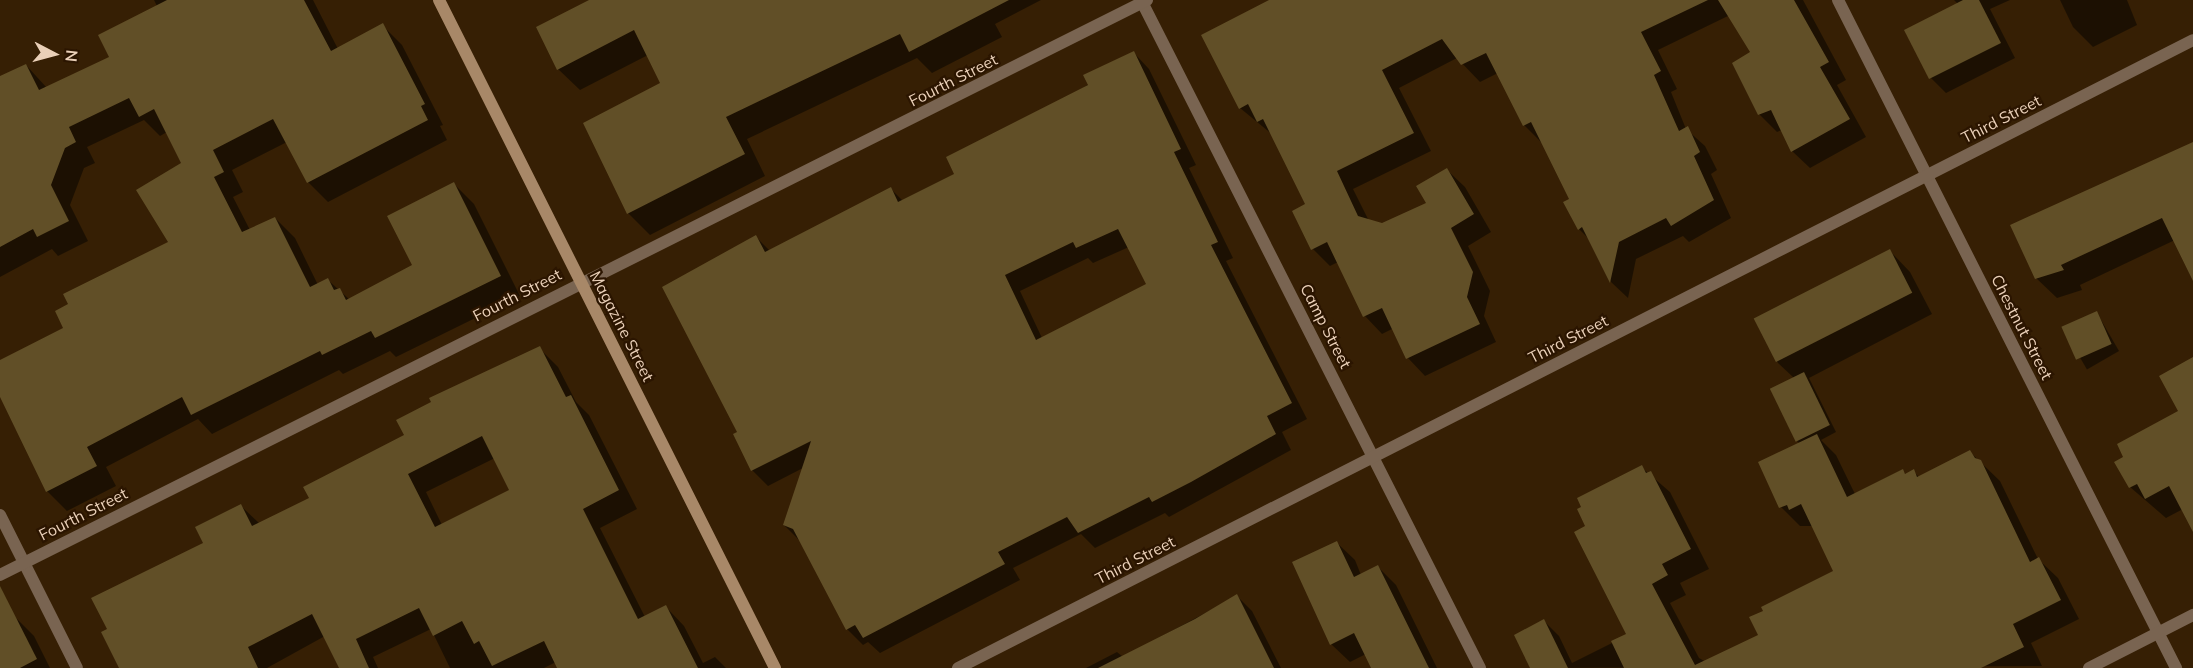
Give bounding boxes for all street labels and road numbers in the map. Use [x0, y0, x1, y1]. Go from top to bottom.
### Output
street label: Fourth Street [906, 49, 1000, 111]
street label: Third Street [1958, 91, 2044, 147]
street label: Fourth Street [470, 264, 564, 326]
street label: Magazine Street [586, 268, 658, 384]
street label: Chestnut Street [1987, 271, 2057, 383]
street label: Camp Street [1296, 280, 1356, 372]
street label: Third Street [1525, 311, 1611, 367]
street label: Fourth Street [36, 483, 130, 545]
street label: Third Street [1092, 532, 1178, 588]

